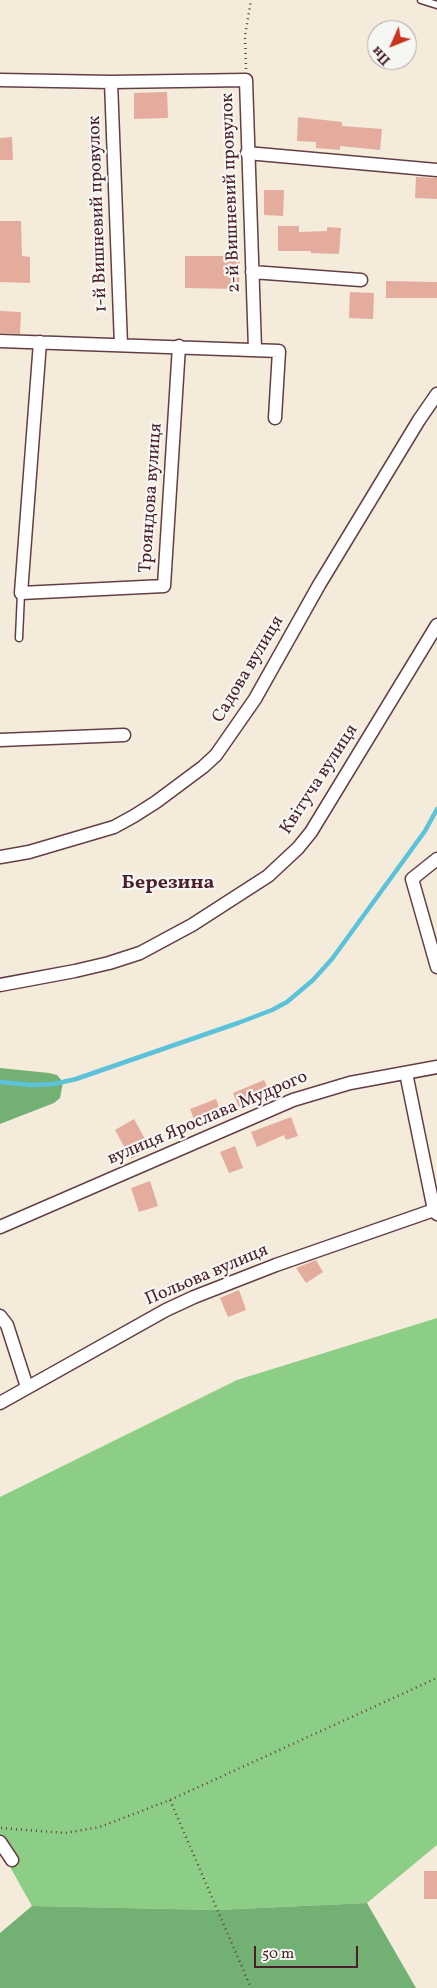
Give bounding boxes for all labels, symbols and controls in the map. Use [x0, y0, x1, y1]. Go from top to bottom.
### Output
north arrow [367, 20, 417, 70]
text: Пн [368, 41, 395, 69]
street label: 2-й Вишневий провулок [218, 93, 246, 293]
street label: 1-й Вишневий провулок [85, 115, 113, 313]
street label: Трояндова вулиця [136, 422, 168, 574]
street label: Садова вулиця [209, 613, 289, 727]
street label: Квітуча вулиця [276, 721, 364, 839]
district label: Березина [122, 872, 214, 896]
street label: вулиця Ярослава Мудрого [105, 1067, 311, 1171]
street label: Польова вулиця [142, 1240, 272, 1312]
scale bar [257, 1936, 361, 1968]
text: 50 m [262, 1944, 294, 1965]

